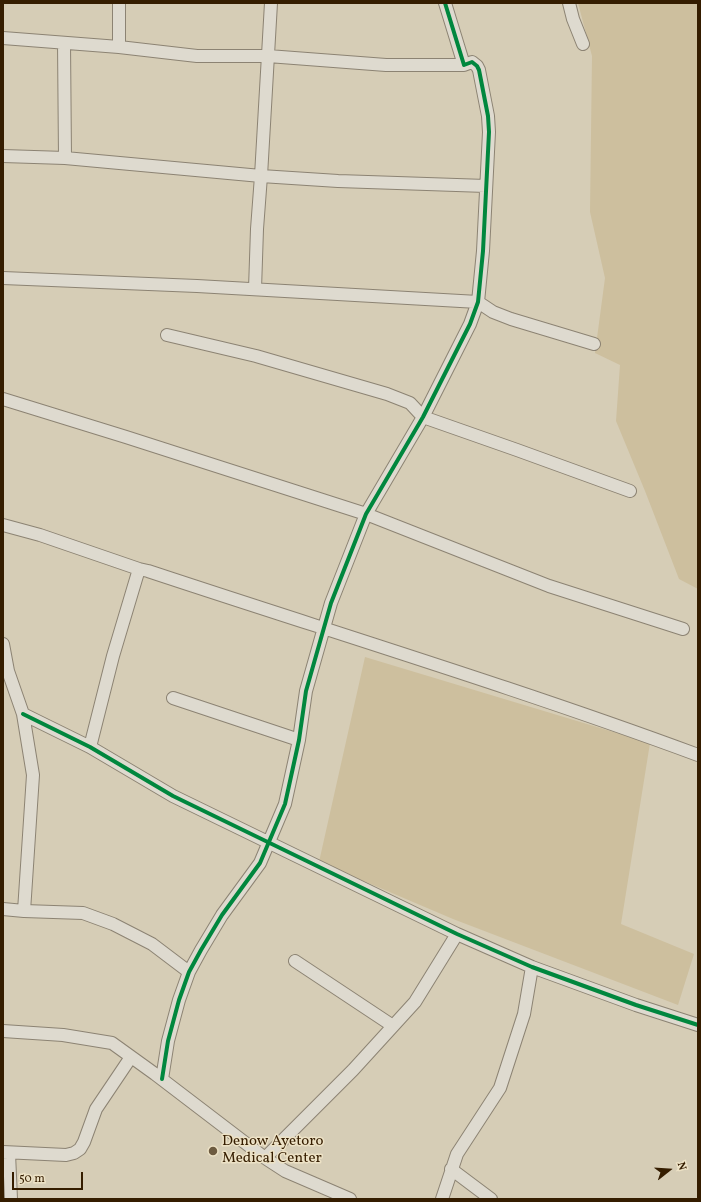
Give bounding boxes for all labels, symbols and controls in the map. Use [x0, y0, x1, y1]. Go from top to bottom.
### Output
place label: Denow Ayetoro Medical Center [222, 1133, 324, 1168]
marker: Denow Ayetoro Medical Center [207, 1145, 219, 1157]
north arrow [649, 1150, 689, 1190]
text: N [673, 1160, 689, 1172]
scale bar [14, 1164, 85, 1190]
text: 50 m [19, 1171, 45, 1187]

